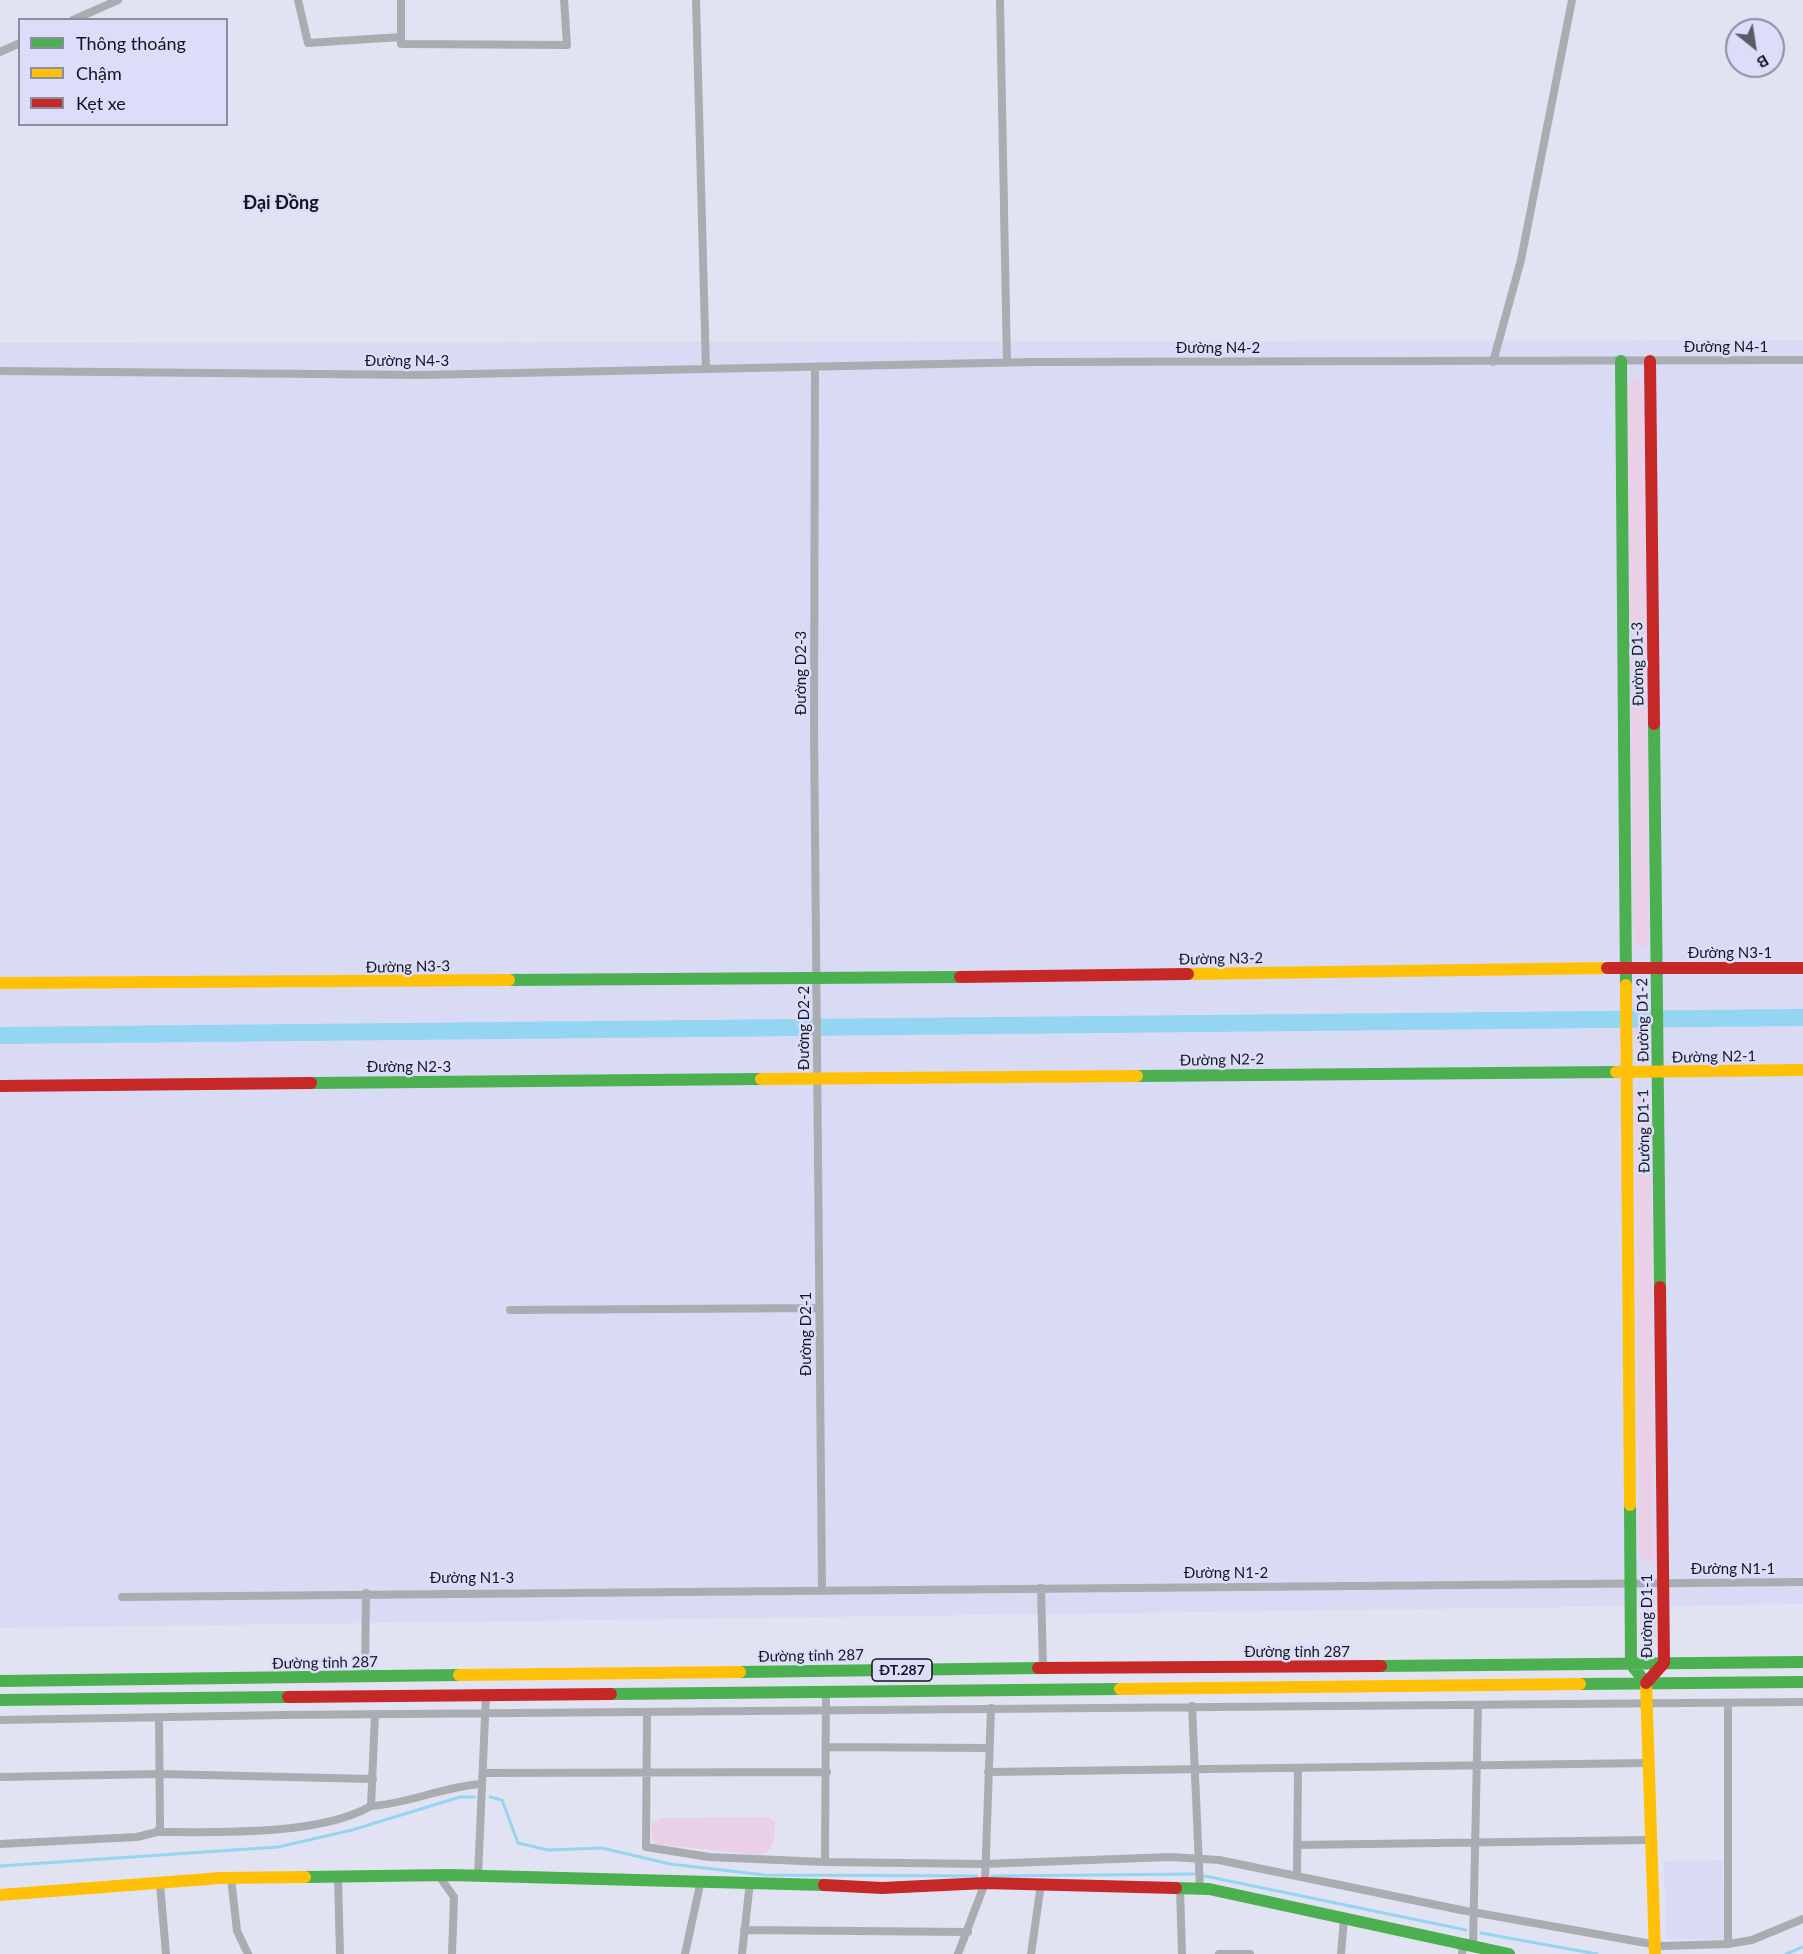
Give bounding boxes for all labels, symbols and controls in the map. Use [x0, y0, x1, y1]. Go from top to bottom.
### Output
legend [18, 18, 228, 126]
north arrow [1725, 18, 1785, 78]
text: Thông thoáng [76, 32, 186, 54]
text: B [1754, 51, 1773, 73]
text: Chậm [76, 62, 122, 84]
text: Kẹt xe [76, 92, 126, 114]
district label: Đại Đồng [243, 192, 319, 214]
street label: Đường N4-1 [1684, 338, 1768, 356]
street label: Đường N4-2 [1176, 339, 1260, 357]
street label: Đường N4-3 [365, 352, 449, 370]
street label: Đường D1-3 [1628, 622, 1648, 706]
street label: Đường D2-3 [792, 631, 810, 715]
street label: Đường N3-1 [1688, 944, 1772, 962]
street label: Đường N3-2 [1179, 949, 1263, 969]
street label: Đường N3-3 [366, 957, 450, 977]
street label: Đường D1-2 [1633, 978, 1653, 1062]
street label: Đường D2-2 [795, 986, 813, 1070]
street label: Đường N2-1 [1672, 1047, 1756, 1067]
street label: Đường N2-2 [1180, 1050, 1264, 1070]
street label: Đường N2-3 [367, 1058, 451, 1076]
street label: Đường D1-1 [1634, 1089, 1654, 1173]
street label: Đường D2-1 [797, 1292, 815, 1376]
street label: Đường N1-1 [1691, 1560, 1775, 1578]
street label: Đường N1-2 [1184, 1564, 1268, 1582]
street label: Đường N1-3 [430, 1569, 514, 1587]
street label: Đường D1-1 [1638, 1574, 1656, 1658]
street label: Đường tỉnh 287 [1244, 1643, 1350, 1661]
street label: Đường tỉnh 287 [758, 1646, 864, 1666]
street label: Đường tỉnh 287 [272, 1653, 378, 1673]
road number: ĐT.287 [872, 1659, 932, 1681]

